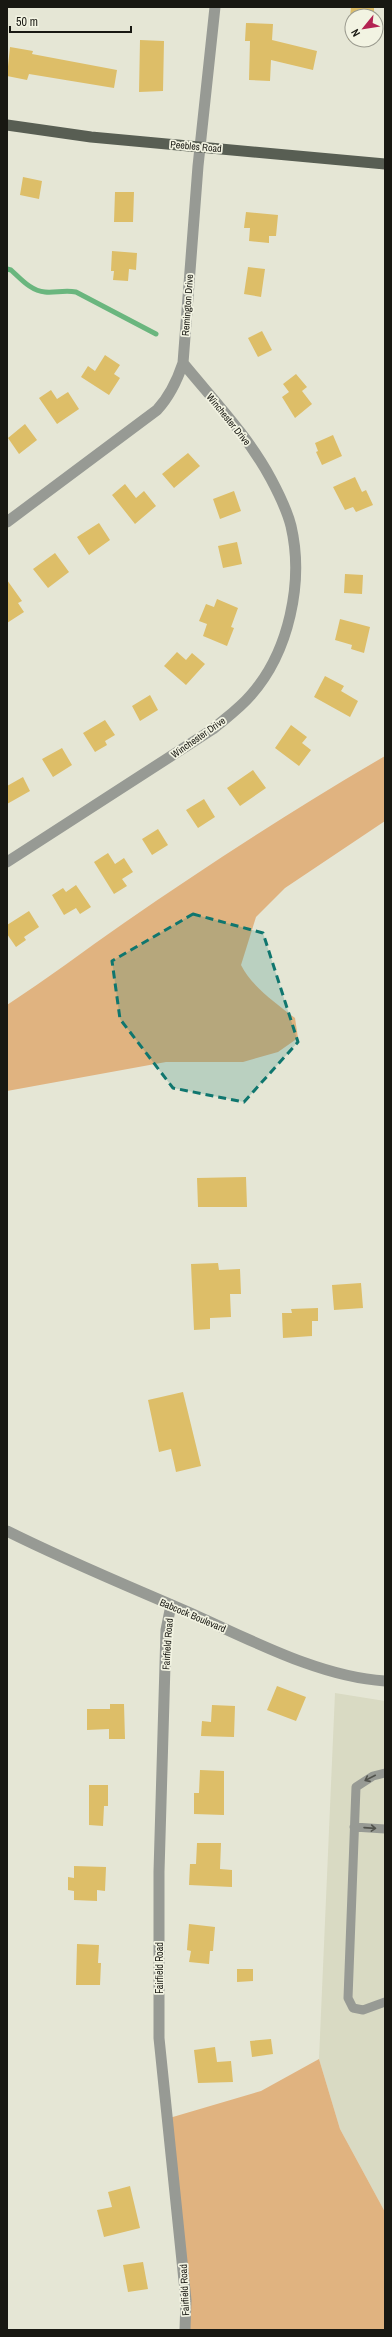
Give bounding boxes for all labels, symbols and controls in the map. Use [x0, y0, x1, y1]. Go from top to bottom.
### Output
scale bar [10, 8, 131, 34]
north arrow [344, 8, 384, 48]
text: 50 m [16, 14, 38, 30]
text: N [348, 27, 363, 39]
street label: Peebles Road [170, 138, 222, 155]
street label: Remington Drive [179, 273, 196, 336]
street label: Winchester Drive [204, 391, 254, 448]
street label: Winchester Drive [169, 714, 228, 761]
street label: Babcock Boulevard [158, 1596, 228, 1635]
street label: Fairfield Road [159, 1618, 176, 1670]
one-way arrow [364, 1775, 376, 1783]
one-way arrow [363, 1824, 376, 1832]
street label: Fairfield Road [153, 1942, 166, 1994]
street label: Fairfield Road [177, 2264, 192, 2316]

